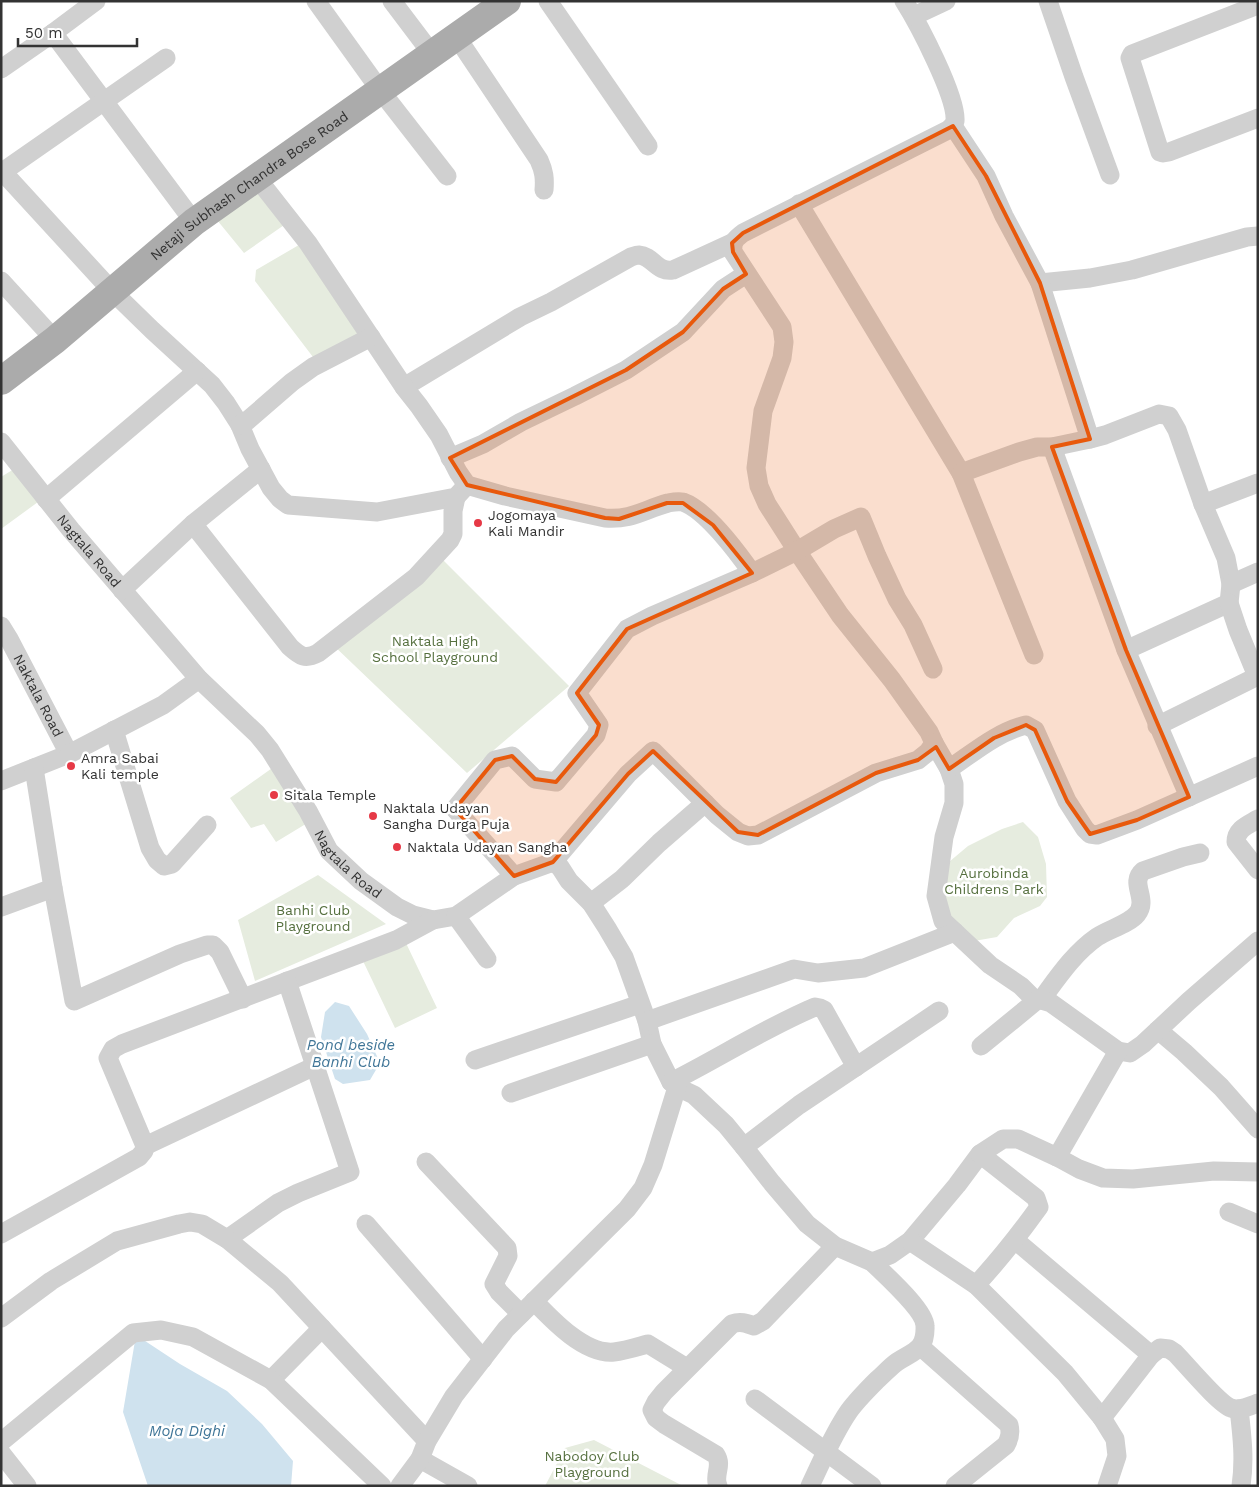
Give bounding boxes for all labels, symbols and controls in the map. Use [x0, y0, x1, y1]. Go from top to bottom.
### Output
scale bar [18, 15, 136, 47]
text: 50 m [25, 24, 62, 42]
street label: Netaji Subhash Chandra Bose Road [147, 108, 351, 264]
place label: Jogomaya Kali Mandir [488, 507, 565, 539]
street label: Nagtala Road [54, 511, 124, 590]
marker: Jogomaya Kali Mandir [472, 517, 484, 529]
park label: Naktala High School Playground [372, 633, 498, 665]
street label: Naktala Road [10, 652, 67, 739]
place label: Amra Sabai Kali temple [81, 750, 159, 782]
marker: Amra Sabai Kali temple [65, 760, 77, 772]
place label: Sitala Temple [284, 787, 376, 803]
marker: Sitala Temple [268, 789, 280, 801]
place label: Naktala Udayan Sangha Durga Puja [383, 800, 510, 832]
marker: Naktala Udayan Sangha Durga Puja [367, 810, 379, 822]
street label: Nagtala Road [311, 827, 385, 901]
place label: Naktala Udayan Sangha [407, 839, 568, 855]
marker: Naktala Udayan Sangha [391, 841, 403, 853]
park label: Aurobinda Childrens Park [944, 865, 1044, 897]
park label: Banhi Club Playground [276, 902, 350, 934]
water label: Pond beside Banhi Club [307, 1036, 395, 1071]
water label: Moja Dighi [149, 1422, 226, 1440]
park label: Nabodoy Club Playground [544, 1448, 640, 1480]

